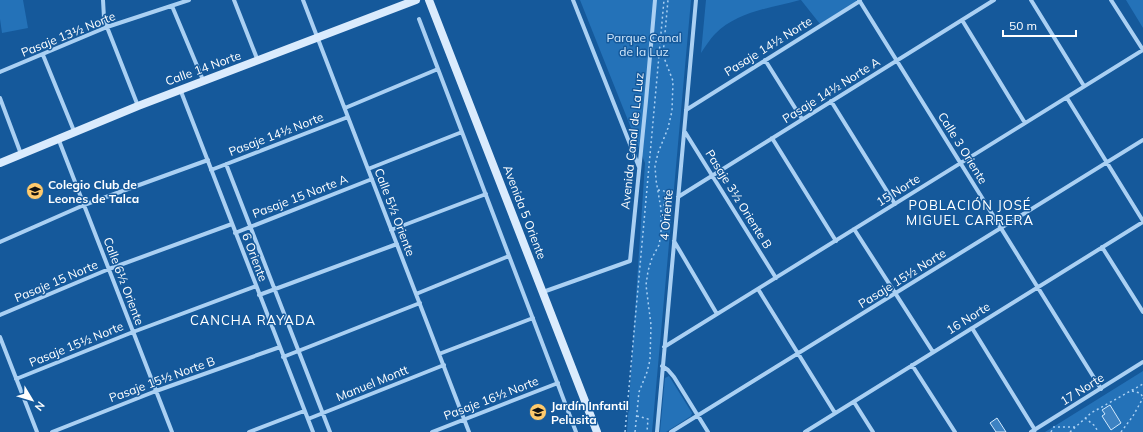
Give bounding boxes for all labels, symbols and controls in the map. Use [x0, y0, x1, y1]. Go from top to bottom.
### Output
street label: Pasaje 13½ Norte [19, 8, 117, 60]
scale bar [1003, 12, 1076, 38]
street label: Pasaje 14½ Norte [721, 13, 815, 79]
text: 50 m [1009, 18, 1037, 33]
park label: Parque Canal de la Luz [606, 30, 682, 59]
street label: Calle 14 Norte [163, 47, 243, 89]
street label: Pasaje 14½ Norte A [779, 54, 883, 126]
street label: Avenida Canal de La Luz [617, 72, 647, 210]
street label: Pasaje 14½ Norte [226, 109, 326, 159]
street label: Calle 3 Oriente [935, 109, 991, 187]
street label: Pasaje 3½ Oriente B [702, 147, 776, 251]
street label: Avenida 5 Oriente [500, 163, 550, 261]
street label: Calle 5½ Oriente [371, 166, 419, 258]
street label: Pasaje 15 Norte A [250, 171, 350, 221]
street label: 15 Norte [873, 171, 923, 209]
place label: Colegio Club de Leones de Talca [48, 177, 139, 206]
school or university icon: Colegio Club de Leones de Talca [25, 181, 45, 201]
street label: 4 Oriente [656, 189, 676, 241]
district label: POBLACIÓN JOSÉ MIGUEL CARRERA [906, 197, 1034, 228]
street label: 6 Oriente [239, 230, 271, 284]
street label: Calle 6½ Oriente [100, 235, 148, 327]
street label: Pasaje 15½ Norte [855, 245, 949, 311]
street label: Pasaje 15 Norte [12, 257, 100, 305]
street label: 16 Norte [943, 299, 993, 337]
district label: CANCHA RAYADA [190, 312, 316, 328]
street label: Pasaje 15½ Norte [27, 318, 125, 370]
street label: Pasaje 15½ Norte B [107, 353, 217, 405]
street label: Manuel Montt [334, 362, 410, 404]
street label: 17 Norte [1057, 370, 1107, 408]
street label: Pasaje 16½ Norte [441, 373, 541, 423]
north arrow [12, 380, 52, 420]
place label: Jardín Infantil Pelusita [551, 398, 629, 427]
text: N [32, 399, 48, 414]
school or university icon: Jardín Infantil Pelusita [528, 402, 548, 422]

